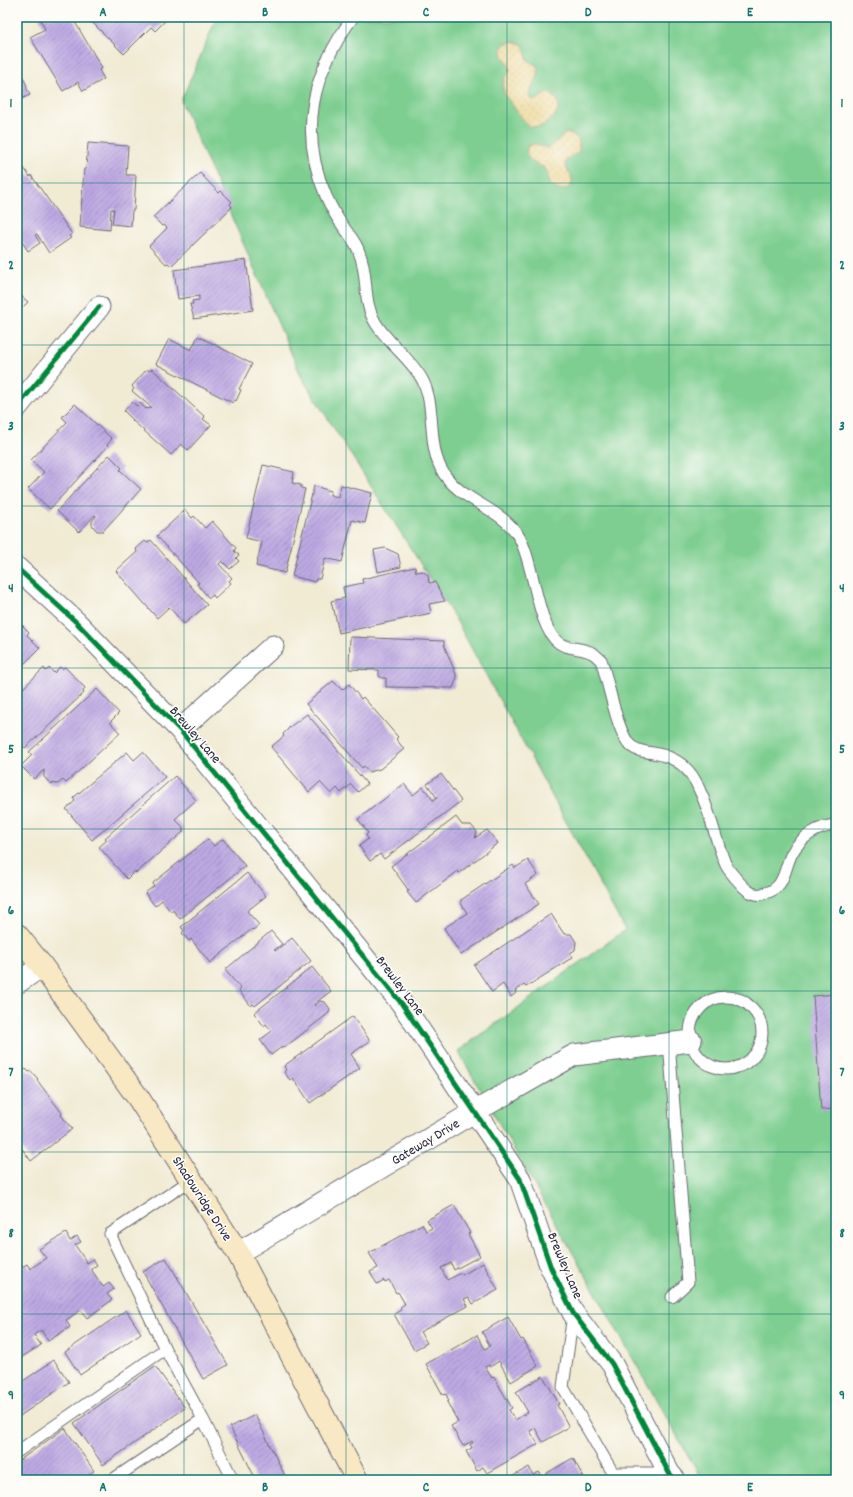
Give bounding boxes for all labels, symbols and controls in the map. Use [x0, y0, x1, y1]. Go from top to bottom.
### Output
text: A [99, 4, 107, 23]
text: B [262, 4, 268, 23]
text: C [423, 4, 430, 23]
text: D [585, 4, 592, 23]
text: E [747, 4, 754, 23]
text: 1 [10, 95, 13, 114]
text: 1 [841, 95, 844, 114]
text: 2 [8, 257, 14, 276]
text: 2 [839, 257, 845, 276]
text: 3 [8, 418, 14, 437]
text: 3 [839, 418, 845, 437]
text: 4 [8, 580, 14, 599]
text: 4 [839, 580, 845, 599]
street label: Brewley Lane [164, 702, 225, 768]
text: 5 [8, 741, 14, 760]
text: 5 [839, 741, 845, 760]
text: 6 [8, 902, 15, 921]
text: 6 [839, 902, 846, 921]
street label: Brewley Lane [370, 952, 429, 1020]
text: 7 [9, 1064, 14, 1083]
text: 7 [840, 1064, 845, 1083]
street label: Gateway Drive [388, 1114, 464, 1171]
street label: Shadowridge Drive [166, 1153, 236, 1246]
text: 8 [8, 1225, 14, 1244]
text: 8 [839, 1225, 845, 1244]
street label: Brewley Lane [541, 1230, 587, 1302]
text: 9 [8, 1387, 14, 1406]
text: 9 [839, 1387, 845, 1406]
text: A [99, 1479, 107, 1497]
text: B [262, 1479, 268, 1497]
text: C [423, 1479, 430, 1497]
text: D [585, 1479, 592, 1497]
text: E [747, 1479, 754, 1497]

